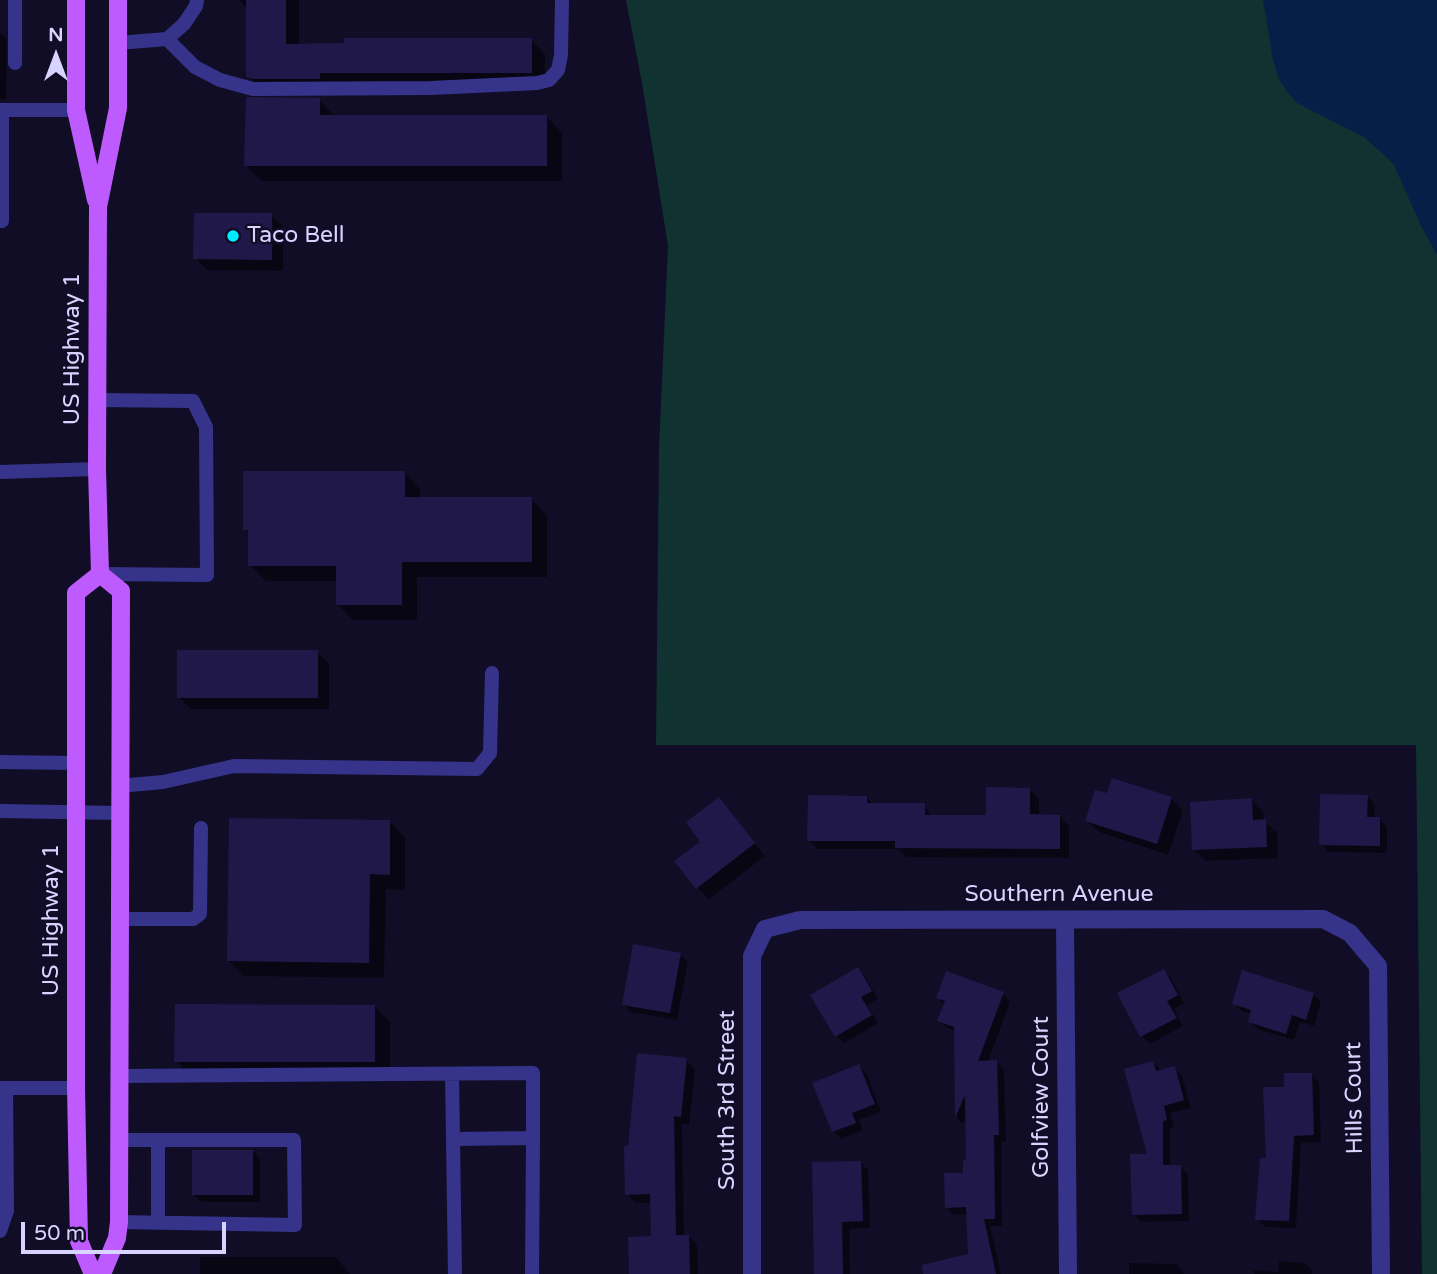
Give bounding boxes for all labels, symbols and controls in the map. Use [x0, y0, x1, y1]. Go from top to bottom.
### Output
north arrow [21, 21, 91, 91]
text: N [48, 24, 64, 46]
place label: Taco Bell [247, 222, 345, 250]
marker: Taco Bell [225, 228, 241, 244]
street label: US Highway 1 [59, 273, 87, 425]
street label: US Highway 1 [38, 844, 66, 996]
street label: Southern Avenue [964, 881, 1154, 909]
street label: South 3rd Street [714, 1010, 742, 1190]
street label: Golfview Court [1028, 1016, 1056, 1178]
street label: Hills Court [1340, 1041, 1370, 1155]
scale bar [24, 1208, 229, 1252]
text: 50 m [34, 1221, 85, 1246]

